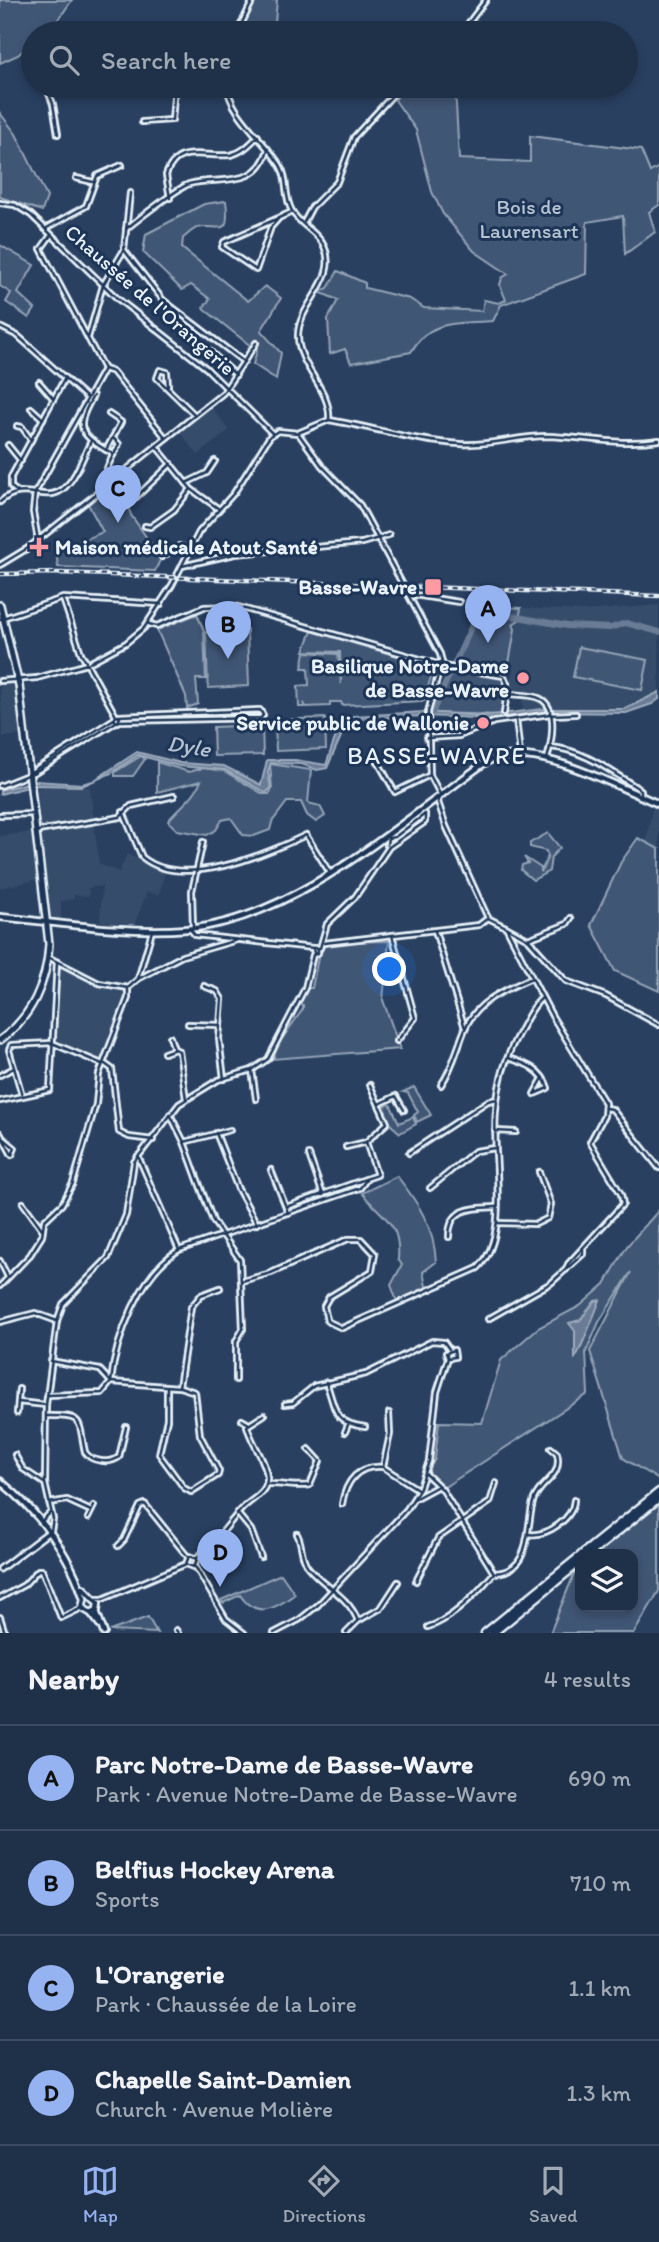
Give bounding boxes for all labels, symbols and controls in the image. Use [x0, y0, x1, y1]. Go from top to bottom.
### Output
search box [21, 21, 638, 98]
icon: search [45, 41, 83, 79]
text: Search here [101, 44, 231, 76]
park label: Bois de Laurensart [479, 194, 579, 243]
street label: Chaussée de l'Orangerie [60, 219, 241, 380]
pin: C [95, 465, 141, 523]
place label: Maison médicale Atout Santé [55, 534, 318, 559]
marker: Maison médicale Atout Santé [29, 537, 49, 557]
place label: Basse-Wavre [298, 574, 417, 599]
marker: Basse-Wavre [423, 577, 443, 597]
pin: A [465, 585, 511, 643]
pin: B [205, 601, 251, 659]
place label: Basilique Notre-Dame de Basse-Wavre [311, 653, 509, 702]
marker: Basilique Notre-Dame de Basse-Wavre [515, 670, 531, 686]
place label: Service public de Wallonie [236, 710, 469, 736]
marker: Service public de Wallonie [475, 715, 491, 731]
water label: Dyle [165, 729, 214, 763]
district label: BASSE-WAVRE [347, 741, 527, 770]
your location [372, 952, 406, 986]
pin: D [197, 1529, 243, 1587]
map controls [575, 1549, 638, 1612]
button: layers [575, 1549, 638, 1612]
text: Nearby [28, 1660, 119, 1697]
text: 4 results [544, 1665, 631, 1693]
text: Parc Notre-Dame de Basse-Wavre [95, 1748, 474, 1780]
text: A [44, 1764, 58, 1792]
text: 690 m [568, 1764, 631, 1792]
text: Park · Avenue Notre-Dame de Basse-Wavre [95, 1780, 518, 1808]
text: Belfius Hockey Arena [95, 1853, 334, 1885]
text: B [44, 1869, 58, 1897]
text: 710 m [570, 1869, 631, 1897]
text: Sports [95, 1885, 159, 1913]
text: L'Orangerie [95, 1958, 225, 1990]
text: C [44, 1974, 58, 2002]
text: 1.1 km [568, 1974, 631, 2002]
text: Park · Chaussée de la Loire [95, 1990, 357, 2018]
text: Chapelle Saint-Damien [95, 2063, 351, 2095]
text: D [43, 2079, 59, 2107]
text: 1.3 km [567, 2079, 631, 2107]
text: Church · Avenue Molière [95, 2095, 333, 2123]
tab: Map [81, 2162, 119, 2227]
tab: Directions [282, 2162, 366, 2227]
tab: Saved [529, 2162, 577, 2227]

